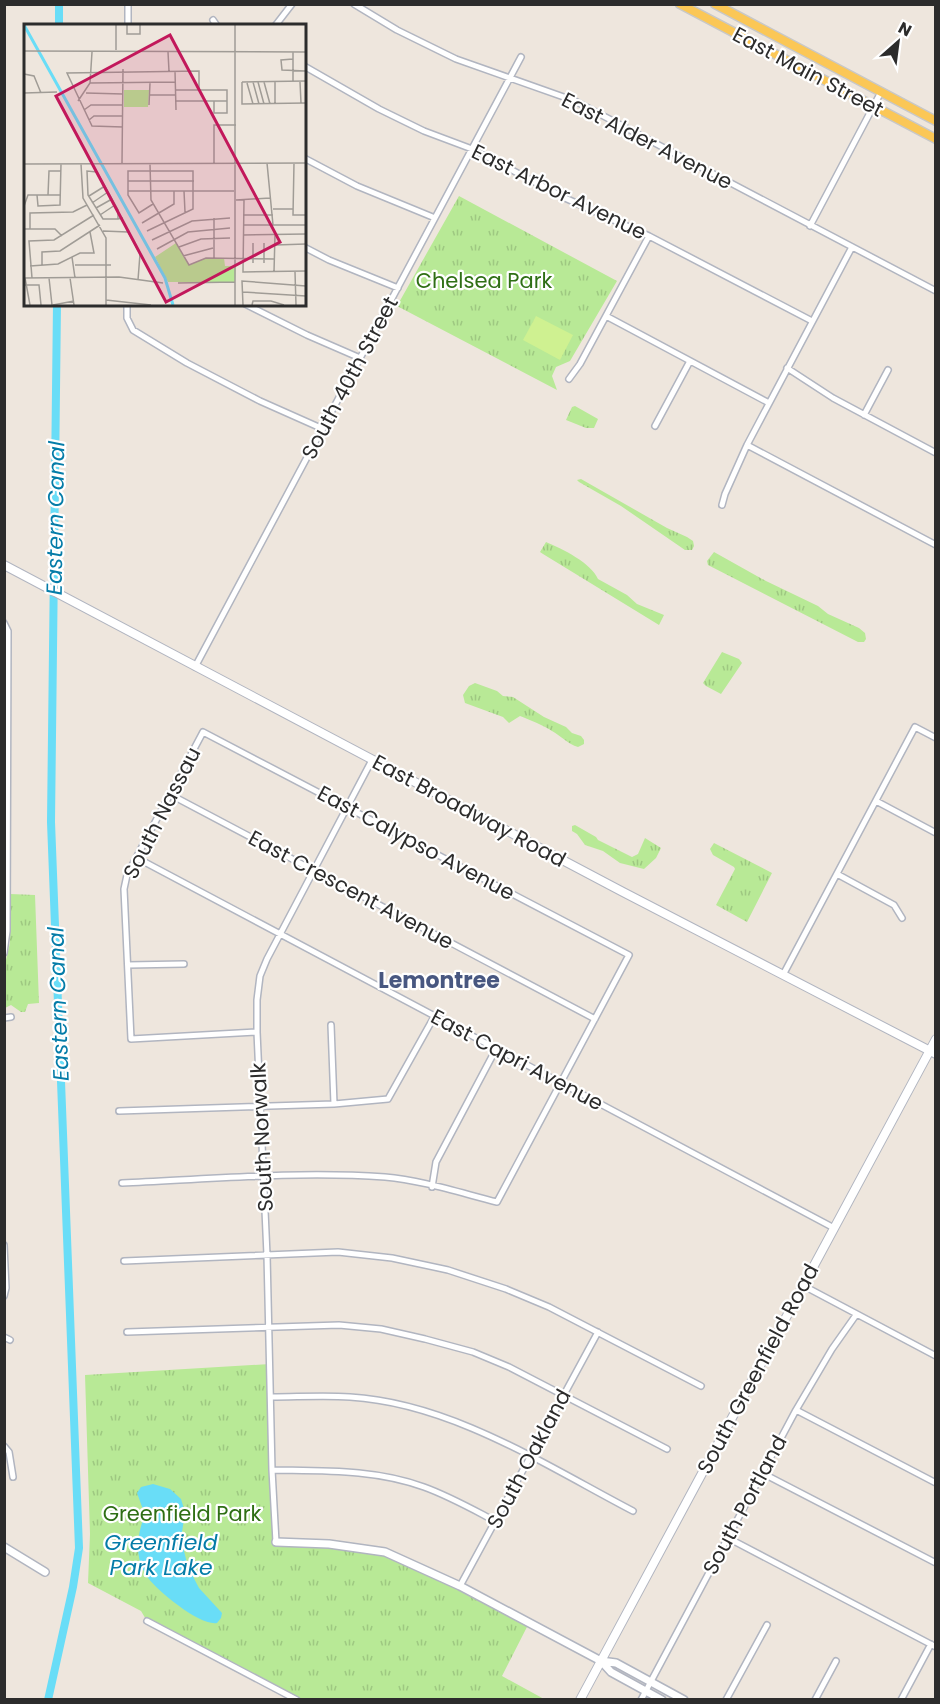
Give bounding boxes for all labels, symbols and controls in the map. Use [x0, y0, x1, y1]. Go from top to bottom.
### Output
north arrow [868, 12, 928, 72]
text: N [894, 16, 916, 42]
street label: East Main Street [728, 20, 889, 124]
inset map [24, 24, 306, 306]
street label: East Alder Avenue [557, 85, 738, 196]
street label: East Arbor Avenue [467, 137, 651, 246]
park label: Chelsea Park [416, 266, 552, 295]
street label: South 40th Street [294, 291, 405, 464]
water label: Eastern Canal [39, 440, 72, 595]
street label: South Nassau [116, 742, 207, 884]
street label: East Broadway Road [367, 747, 571, 874]
street label: East Calypso Avenue [312, 778, 520, 907]
street label: East Crescent Avenue [244, 823, 459, 956]
water label: Eastern Canal [40, 926, 77, 1082]
district label: Lemontree [378, 965, 500, 996]
street label: East Capri Avenue [426, 1002, 608, 1117]
street label: South Norwalk [243, 1062, 280, 1212]
street label: South Greenfield Road [690, 1259, 825, 1479]
street label: South Oakland [480, 1384, 578, 1534]
street label: South Portland [696, 1430, 794, 1580]
park label: Greenfield Park [103, 1499, 262, 1528]
water label: Greenfield Park Lake [104, 1527, 218, 1583]

